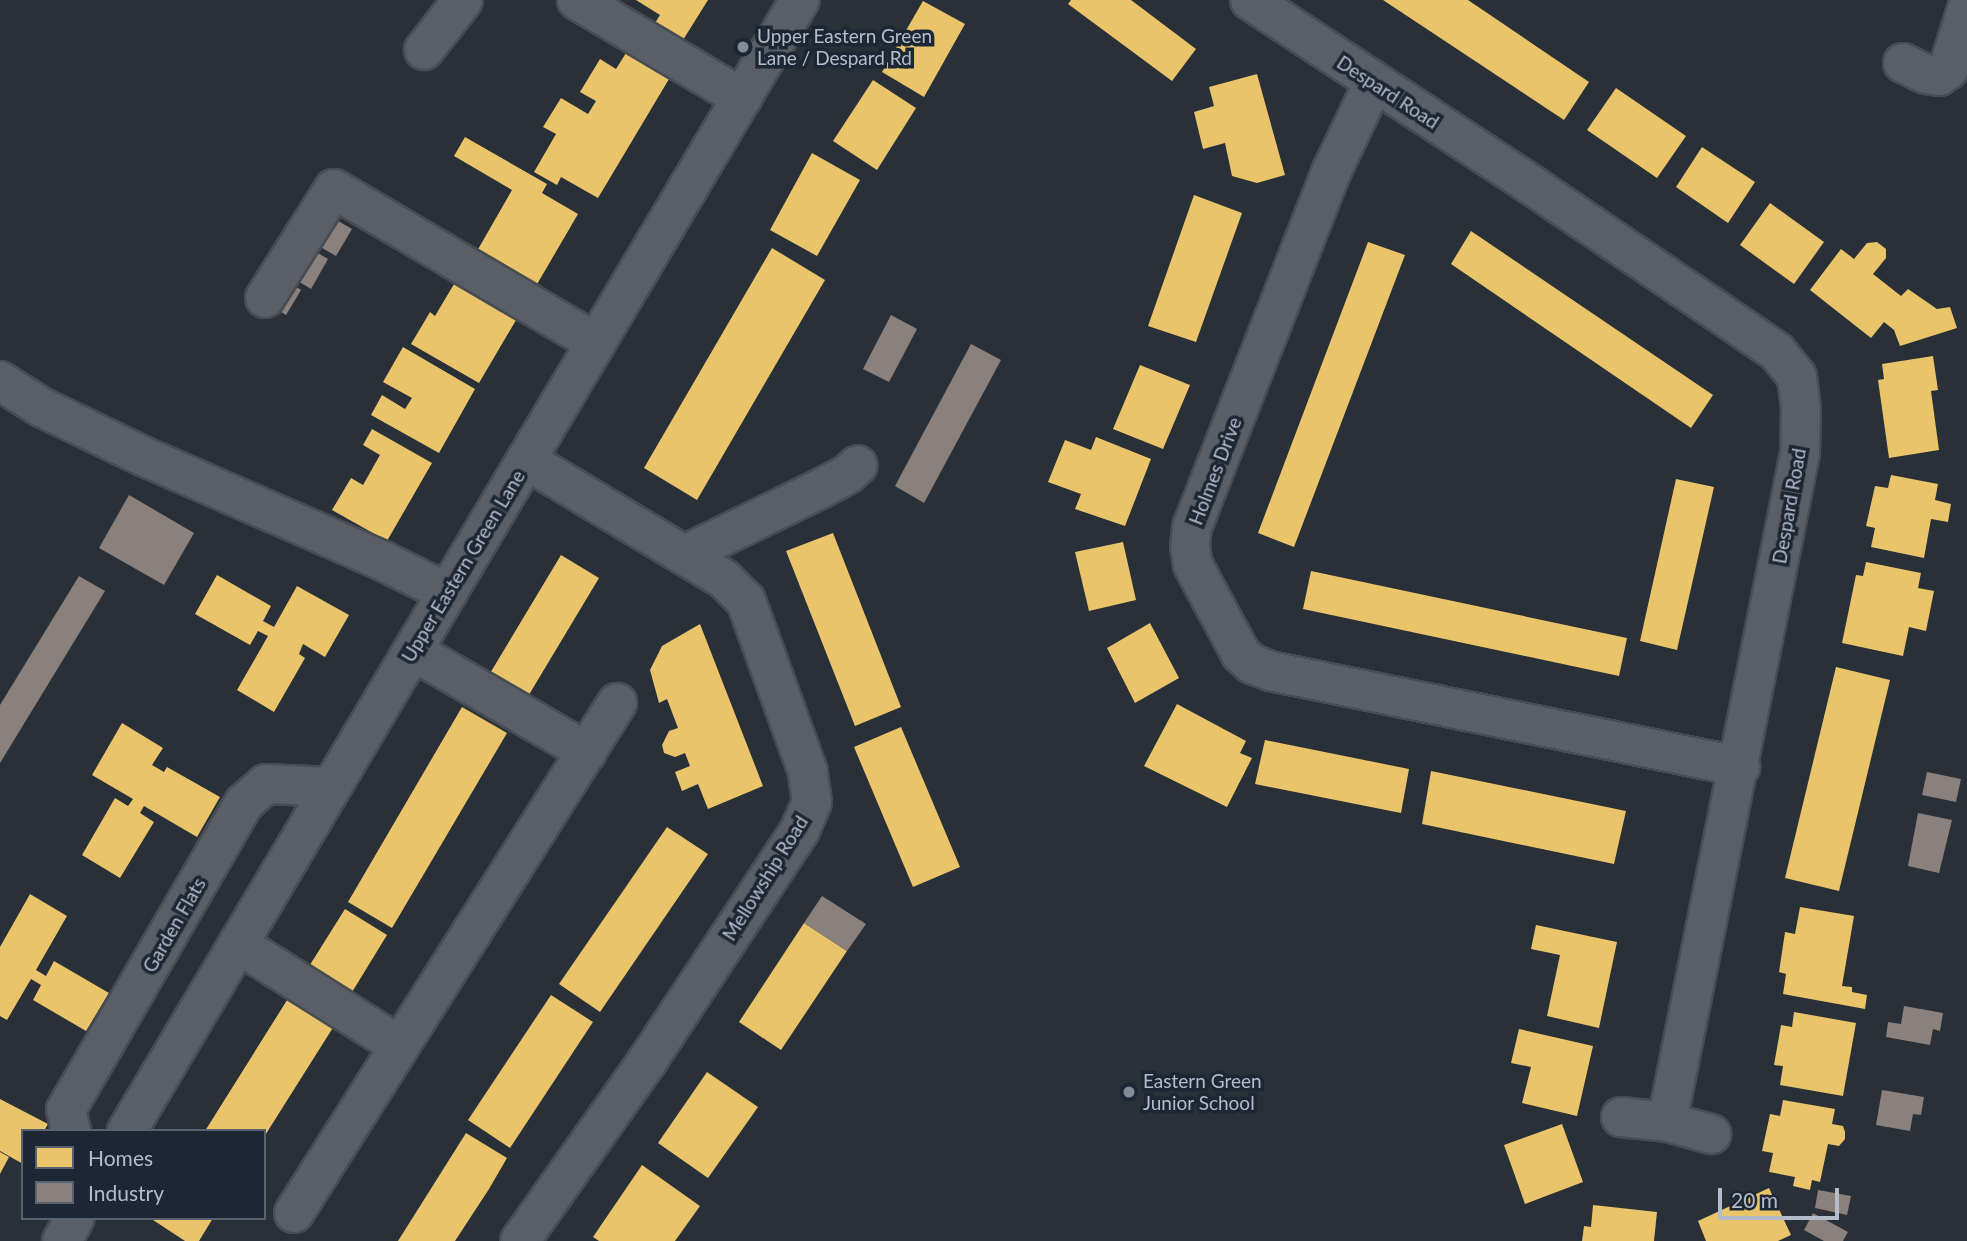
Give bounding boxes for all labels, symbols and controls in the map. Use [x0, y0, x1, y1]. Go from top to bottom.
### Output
place label: Upper Eastern Green Lane / Despard Rd [757, 25, 932, 69]
marker: Upper Eastern Green Lane / Despard Rd [735, 39, 751, 55]
street label: Despard Road [1333, 51, 1443, 133]
street label: Holmes Drive [1184, 414, 1246, 528]
street label: Despard Road [1768, 446, 1810, 566]
street label: Upper Eastern Green Lane [397, 466, 529, 666]
street label: Mellowship Road [717, 811, 813, 945]
street label: Garden Flats [138, 874, 210, 976]
place label: Eastern Green Junior School [1143, 1070, 1262, 1114]
marker: Eastern Green Junior School [1121, 1084, 1137, 1100]
legend [21, 1129, 266, 1220]
text: Homes [88, 1145, 153, 1170]
scale bar [1722, 1174, 1843, 1218]
text: Industry [88, 1180, 164, 1205]
text: 20 m [1731, 1187, 1778, 1212]

